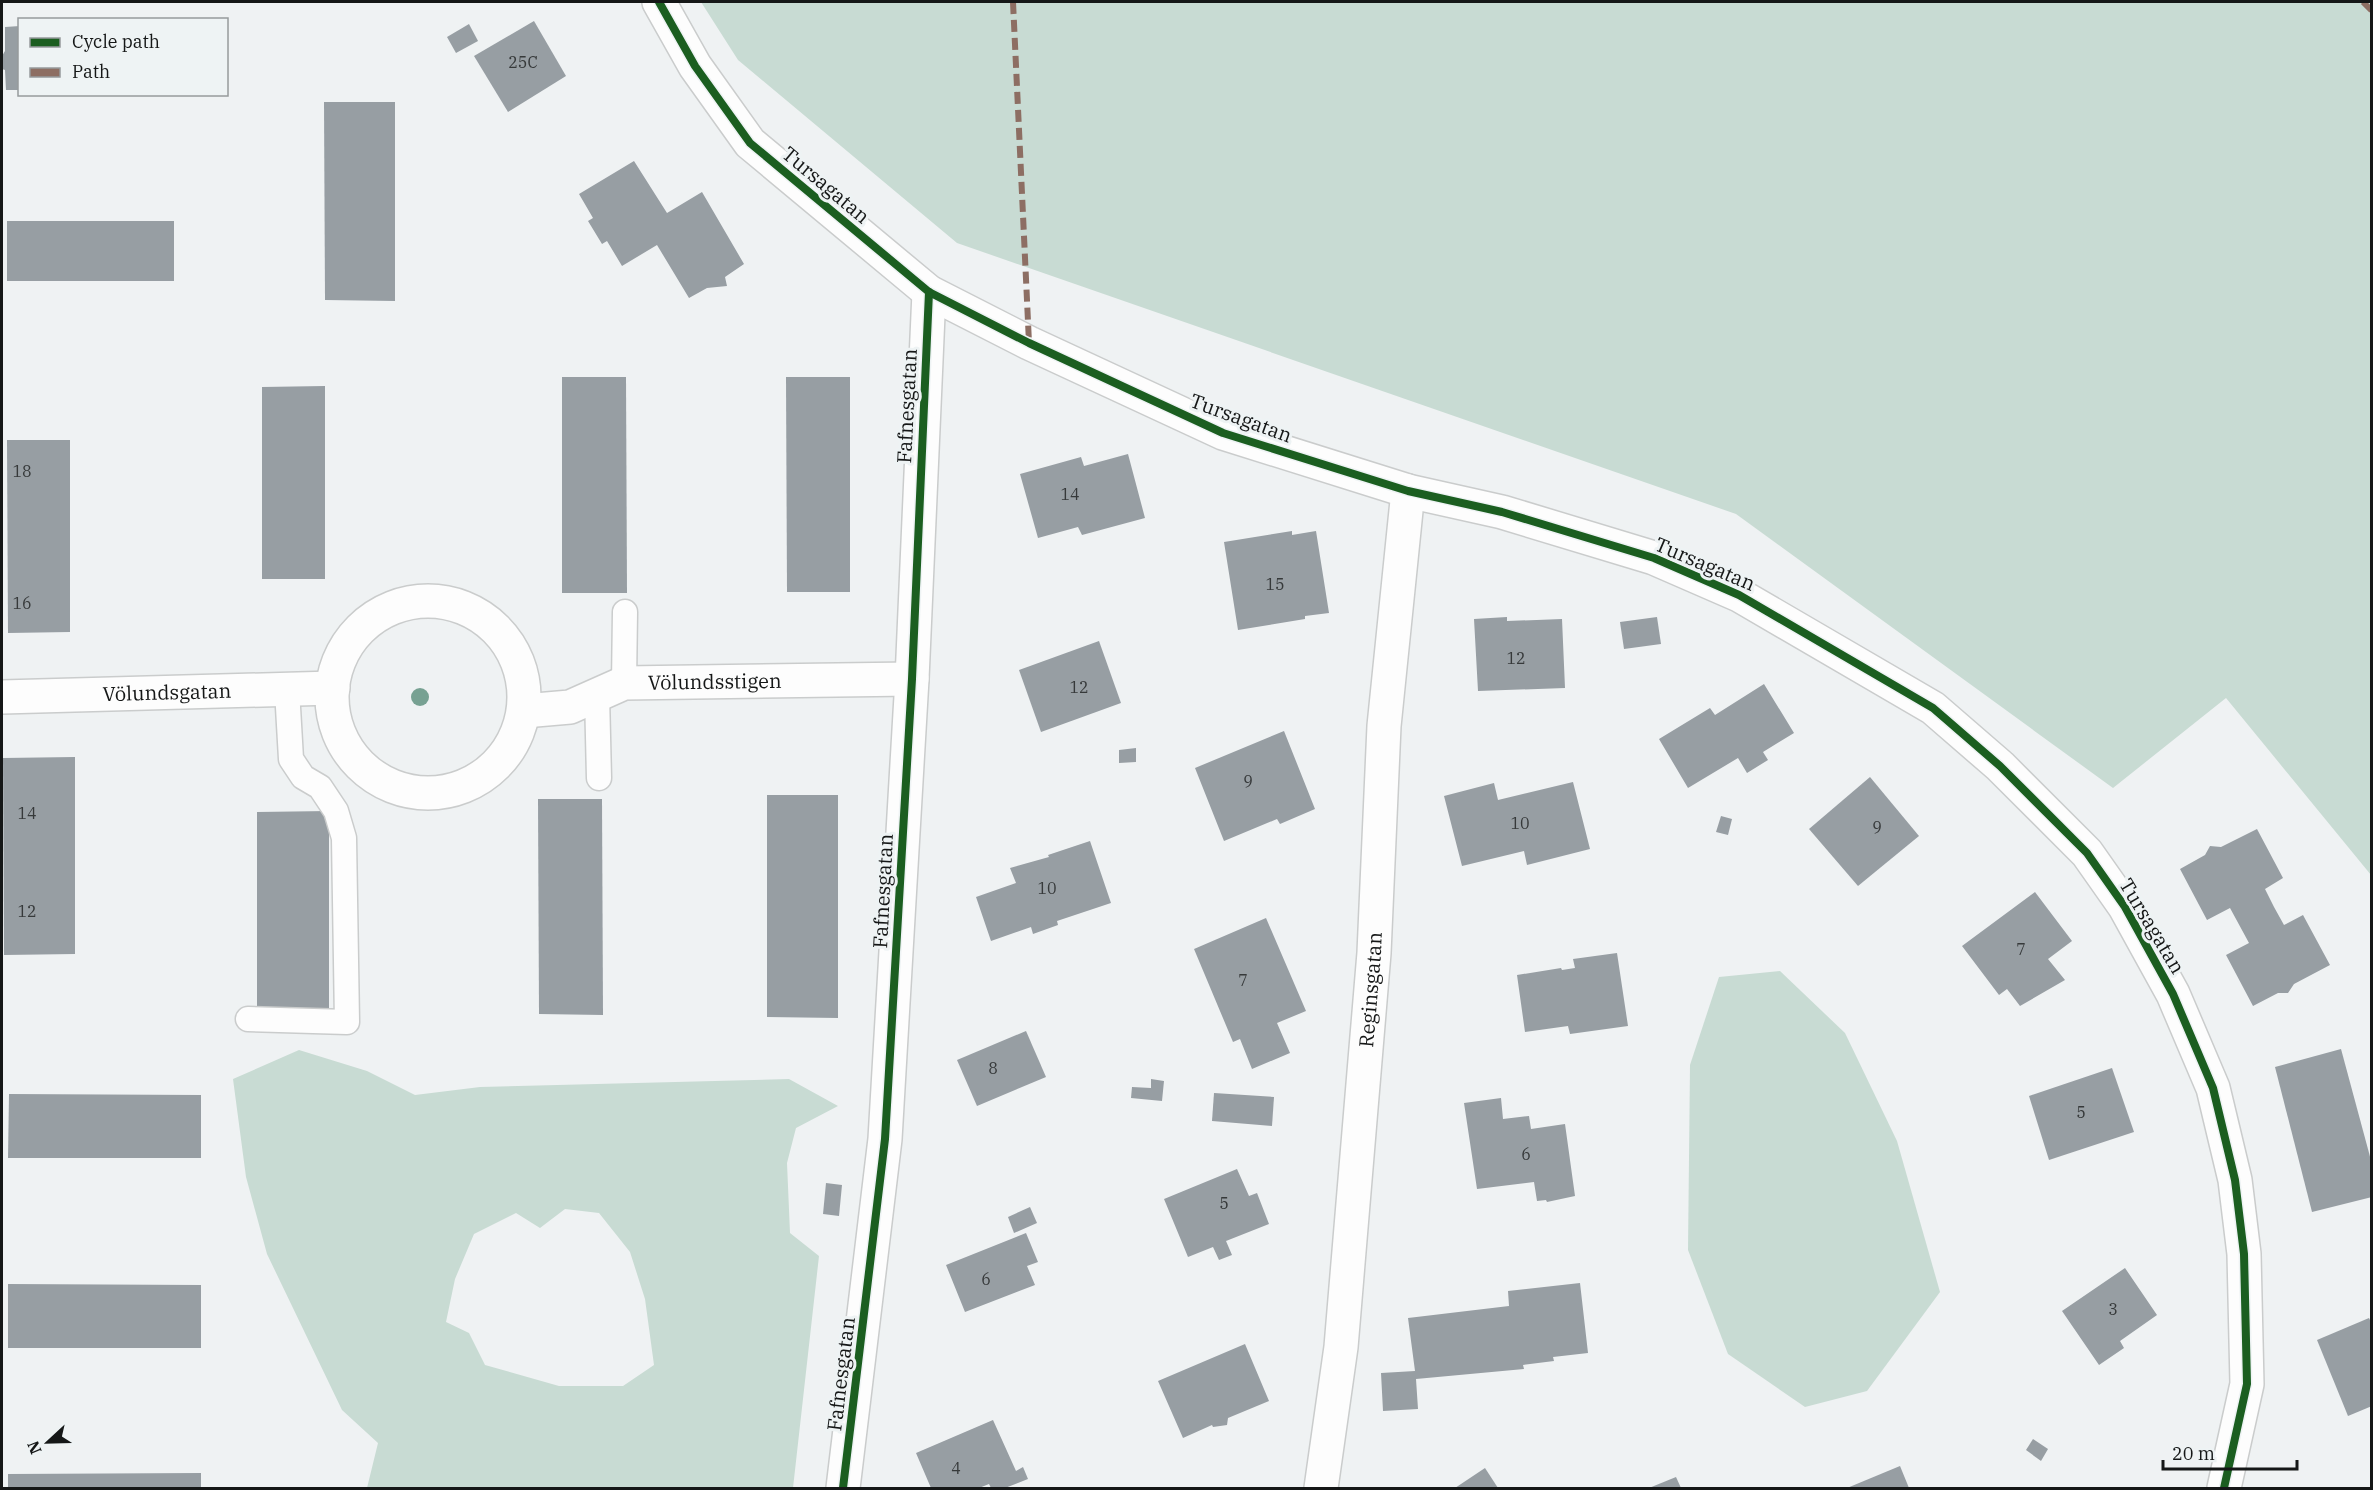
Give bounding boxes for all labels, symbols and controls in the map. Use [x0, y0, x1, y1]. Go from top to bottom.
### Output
legend [18, 18, 228, 96]
text: Cycle path [72, 30, 160, 53]
house number: 25C [508, 52, 538, 72]
text: Path [72, 60, 110, 83]
street label: Tursagatan [777, 140, 876, 229]
street label: Fafnesgatan [890, 348, 923, 464]
street label: Tursagatan [1186, 387, 1296, 449]
house number: 18 [12, 461, 32, 481]
house number: 14 [1060, 484, 1080, 504]
street label: Tursagatan [1651, 530, 1760, 597]
house number: 15 [1265, 574, 1285, 594]
house number: 16 [12, 593, 32, 613]
house number: 12 [1506, 648, 1526, 668]
street label: Völundsstigen [648, 667, 782, 696]
street label: Völundsgatan [102, 677, 232, 707]
house number: 12 [1069, 677, 1089, 697]
house number: 9 [1243, 771, 1253, 791]
house number: 14 [17, 803, 37, 823]
house number: 10 [1510, 813, 1530, 833]
house number: 9 [1872, 817, 1882, 837]
street label: Fafnesgatan [866, 833, 899, 949]
street label: Tursagatan [2113, 873, 2192, 979]
house number: 10 [1037, 878, 1057, 898]
house number: 12 [17, 901, 37, 921]
street label: Reginsgatan [1352, 931, 1388, 1048]
house number: 7 [2016, 939, 2026, 959]
house number: 7 [1238, 970, 1248, 990]
house number: 8 [988, 1058, 998, 1078]
house number: 5 [2076, 1102, 2086, 1122]
house number: 6 [1521, 1144, 1531, 1164]
house number: 5 [1219, 1193, 1229, 1213]
house number: 6 [981, 1269, 991, 1289]
house number: 3 [2108, 1299, 2118, 1319]
street label: Fafnesgatan [820, 1315, 861, 1433]
north arrow [18, 1412, 78, 1472]
scale bar [2163, 1433, 2296, 1471]
text: N [22, 1438, 46, 1457]
text: 20 m [2172, 1442, 2215, 1465]
house number: 4 [951, 1458, 961, 1478]

